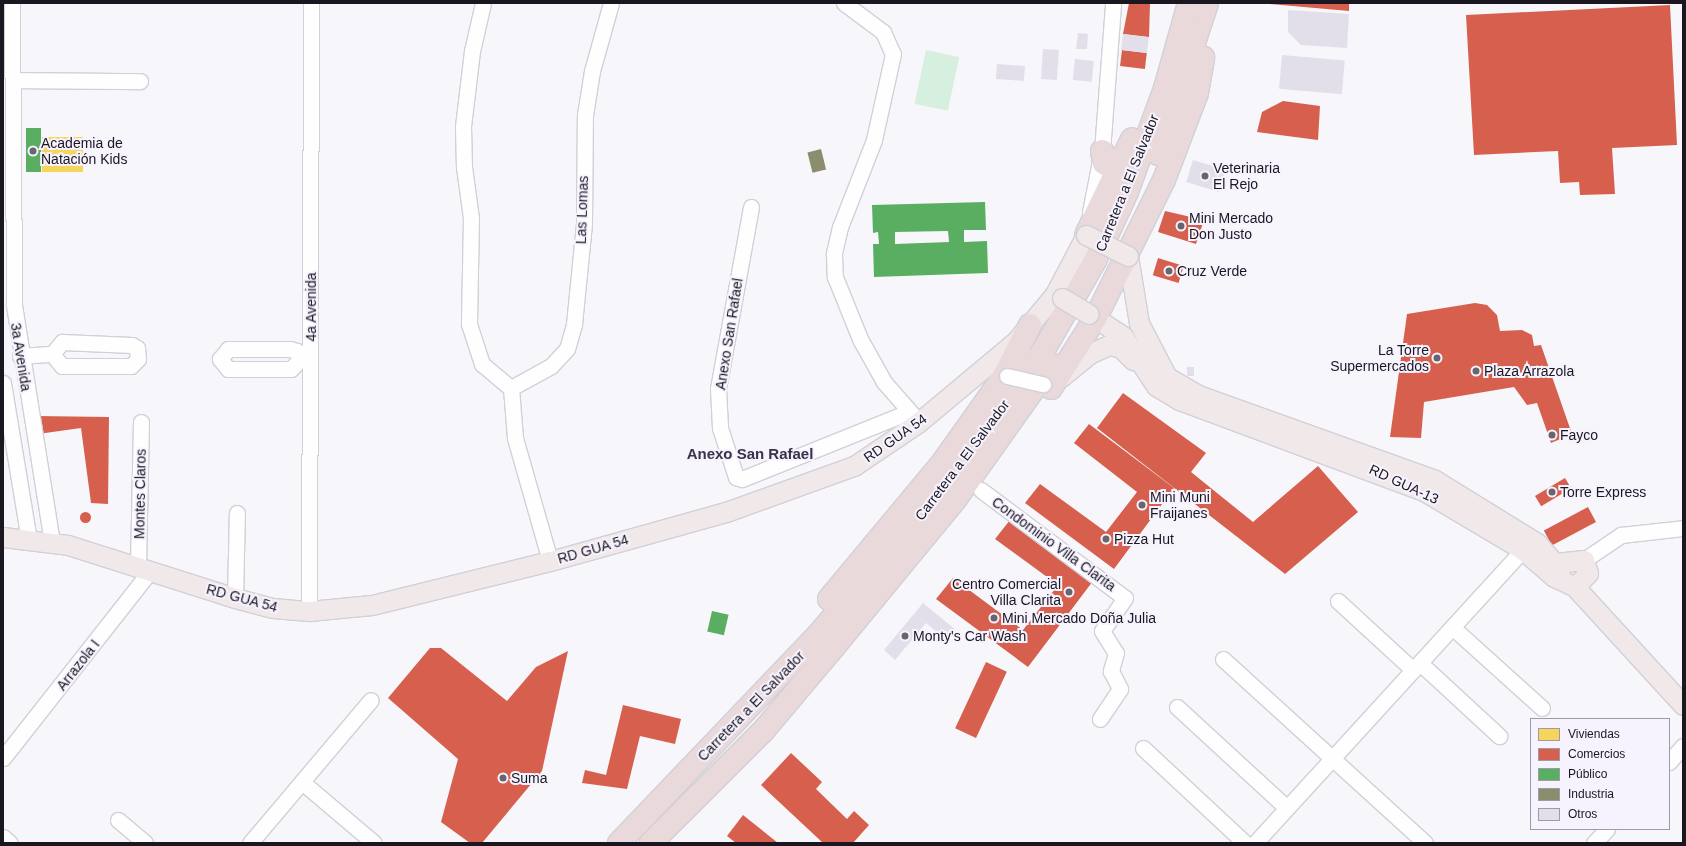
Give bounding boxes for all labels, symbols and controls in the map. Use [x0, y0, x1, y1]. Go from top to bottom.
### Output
street label: Carretera a El Salvador [1092, 112, 1162, 254]
place label: Academia de Natación Kids [41, 135, 127, 168]
marker: Academia de Natación Kids [28, 146, 38, 156]
place label: Veterinaria El Rejo [1213, 160, 1280, 192]
marker: Veterinaria El Rejo [1200, 171, 1210, 181]
street label: Las Lomas [572, 175, 592, 245]
place label: Mini Mercado Don Justo [1189, 210, 1273, 242]
marker: Mini Mercado Don Justo [1176, 221, 1186, 231]
place label: Cruz Verde [1177, 263, 1247, 279]
marker: Cruz Verde [1164, 266, 1174, 276]
street label: 4a Avenida [303, 272, 319, 342]
street label: Anexo San Rafael [712, 277, 746, 391]
street label: 3a Avenida [7, 321, 35, 393]
place label: La Torre Supermercados [1330, 342, 1429, 374]
marker: La Torre Supermercados [1432, 353, 1442, 363]
place label: Plaza Arrazola [1484, 363, 1575, 379]
marker: Plaza Arrazola [1471, 366, 1481, 376]
street label: Carretera a El Salvador [911, 397, 1013, 523]
street label: RD GUA 54 [860, 410, 930, 466]
place label: Fayco [1560, 427, 1598, 443]
marker: Fayco [1547, 430, 1557, 440]
district label: Anexo San Rafael [687, 445, 813, 463]
street label: Montes Claros [131, 449, 149, 539]
street label: RD GUA-13 [1367, 461, 1441, 507]
place label: Torre Express [1560, 484, 1646, 500]
marker: Torre Express [1547, 487, 1557, 497]
place label: Mini Muni Fraijanes [1150, 489, 1210, 522]
street label: Condominio Villa Clarita [989, 493, 1119, 595]
marker: Mini Muni Fraijanes [1137, 500, 1147, 510]
street label: RD GUA 54 [555, 531, 631, 567]
place label: Pizza Hut [1114, 531, 1174, 547]
marker: Pizza Hut [1101, 534, 1111, 544]
place label: Centro Comercial Villa Clarita [952, 576, 1061, 608]
street label: RD GUA 54 [204, 580, 280, 616]
marker: Centro Comercial Villa Clarita [1064, 587, 1074, 597]
place label: Mini Mercado Doña Julia [1002, 610, 1156, 626]
marker: Mini Mercado Doña Julia [989, 613, 999, 623]
place label: Monty's Car Wash [913, 628, 1026, 644]
marker: Monty's Car Wash [900, 631, 910, 641]
street label: Arrazola I [53, 636, 103, 694]
street label: Carretera a El Salvador [694, 648, 808, 764]
legend [1530, 718, 1670, 830]
text: Viviendas [1568, 727, 1620, 741]
text: Comercios [1568, 747, 1625, 761]
text: Público [1568, 767, 1607, 781]
place label: Suma [511, 770, 548, 786]
marker: Suma [498, 773, 508, 783]
text: Industria [1568, 787, 1614, 801]
text: Otros [1568, 807, 1597, 821]

